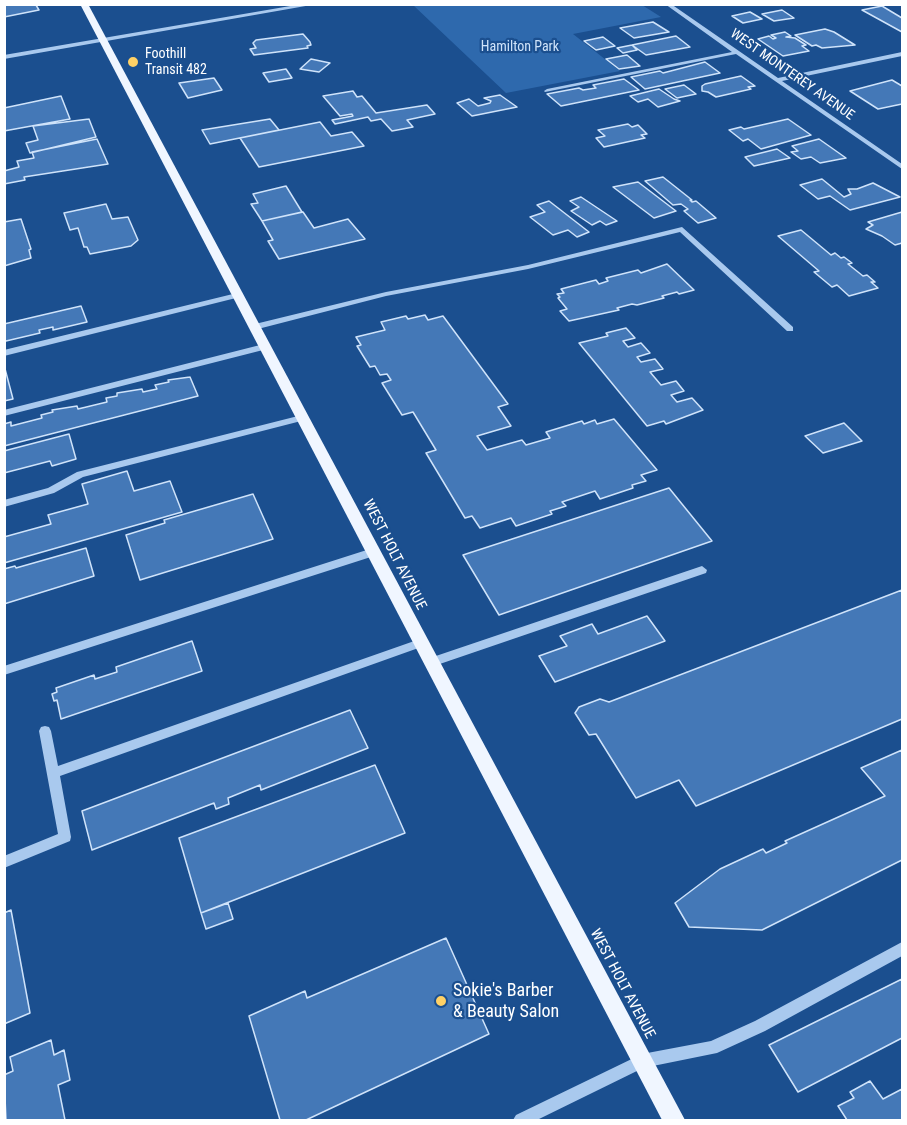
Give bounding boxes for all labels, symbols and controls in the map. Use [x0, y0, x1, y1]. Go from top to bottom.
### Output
street label: WEST MONTEREY AVENUE [727, 26, 857, 124]
park label: Hamilton Park [481, 39, 559, 55]
place label: Foothill Transit 482 [145, 46, 207, 78]
marker: Foothill Transit 482 [126, 55, 140, 69]
street label: WEST HOLT AVENUE [358, 497, 430, 613]
street label: WEST HOLT AVENUE [585, 926, 659, 1042]
place label: Sokie's Barber & Beauty Salon [453, 980, 559, 1022]
marker: Sokie's Barber & Beauty Salon [434, 994, 448, 1008]

